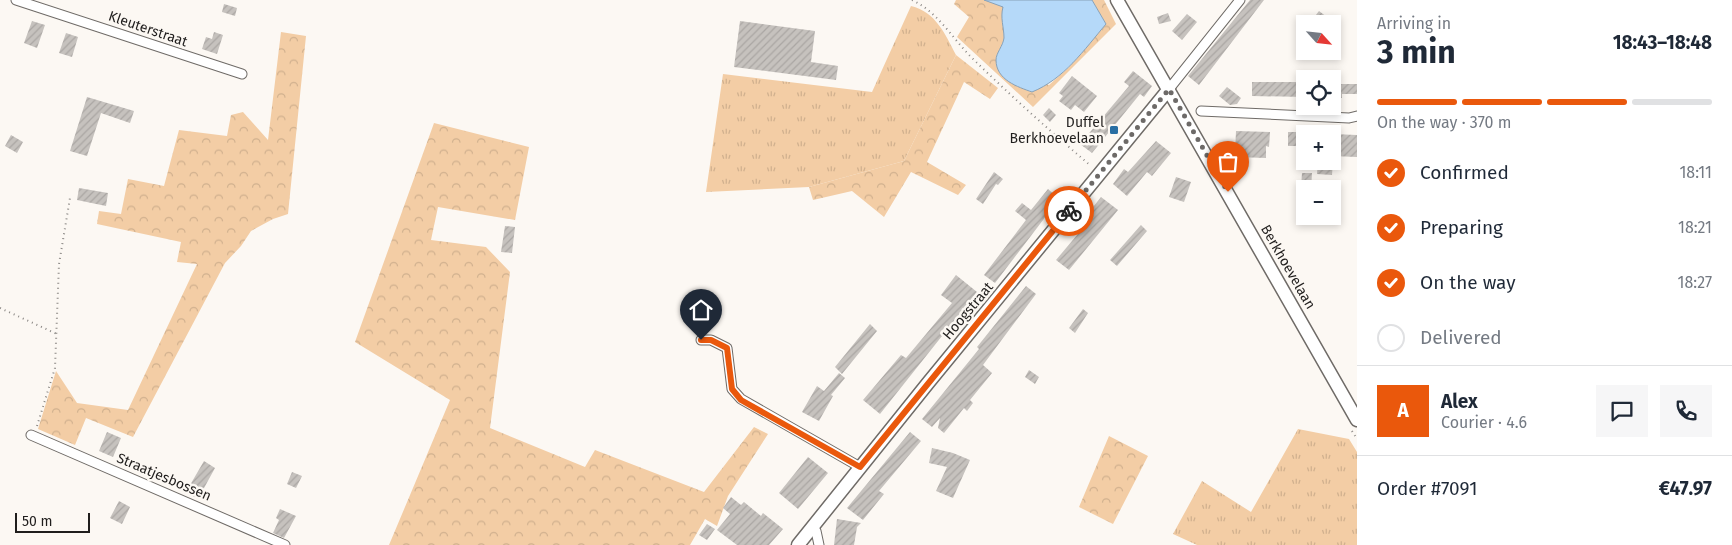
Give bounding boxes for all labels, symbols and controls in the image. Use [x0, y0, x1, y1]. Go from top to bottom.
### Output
street label: Kleuterstraat [106, 8, 191, 51]
text: Arriving in [1377, 14, 1451, 33]
north arrow [1296, 15, 1341, 60]
map controls [1296, 15, 1341, 225]
text: 18:43–18:48 [1613, 31, 1712, 54]
text: 3 min [1377, 33, 1456, 71]
button: locate [1296, 70, 1341, 115]
text: On the way · 370 m [1377, 113, 1511, 132]
place label: Duffel Berkhoevelaan [1009, 114, 1104, 147]
marker: Duffel Berkhoevelaan [1108, 124, 1120, 136]
button: + [1296, 125, 1341, 170]
pin [1207, 141, 1249, 192]
icon: bag [1214, 148, 1242, 176]
icon: check [1377, 159, 1405, 187]
text: Confirmed [1420, 161, 1509, 184]
text: 18:11 [1679, 163, 1712, 182]
button: − [1296, 180, 1341, 225]
courier [1044, 186, 1094, 236]
icon: bike [1055, 197, 1083, 225]
icon: check [1377, 214, 1405, 242]
text: Preparing [1420, 216, 1503, 239]
text: 18:21 [1678, 218, 1712, 237]
street label: Berkhoevelaan [1257, 222, 1319, 312]
icon: check [1377, 269, 1405, 297]
text: On the way [1420, 271, 1516, 294]
text: 18:27 [1678, 273, 1712, 292]
street label: Hoogstraat [939, 278, 998, 343]
pin [680, 289, 722, 340]
icon: home [687, 296, 715, 324]
text: Delivered [1420, 326, 1502, 349]
button: chat [1596, 385, 1648, 437]
button: phone [1660, 385, 1712, 437]
text: Alex [1441, 390, 1478, 413]
text: A [1397, 399, 1409, 422]
text: Courier · 4.6 [1441, 413, 1527, 432]
street label: Straatjesbossen [114, 449, 214, 505]
text: Order #7091 [1377, 477, 1477, 500]
text: €47.97 [1659, 477, 1712, 500]
scale bar [15, 510, 90, 533]
text: 50 m [22, 513, 53, 530]

